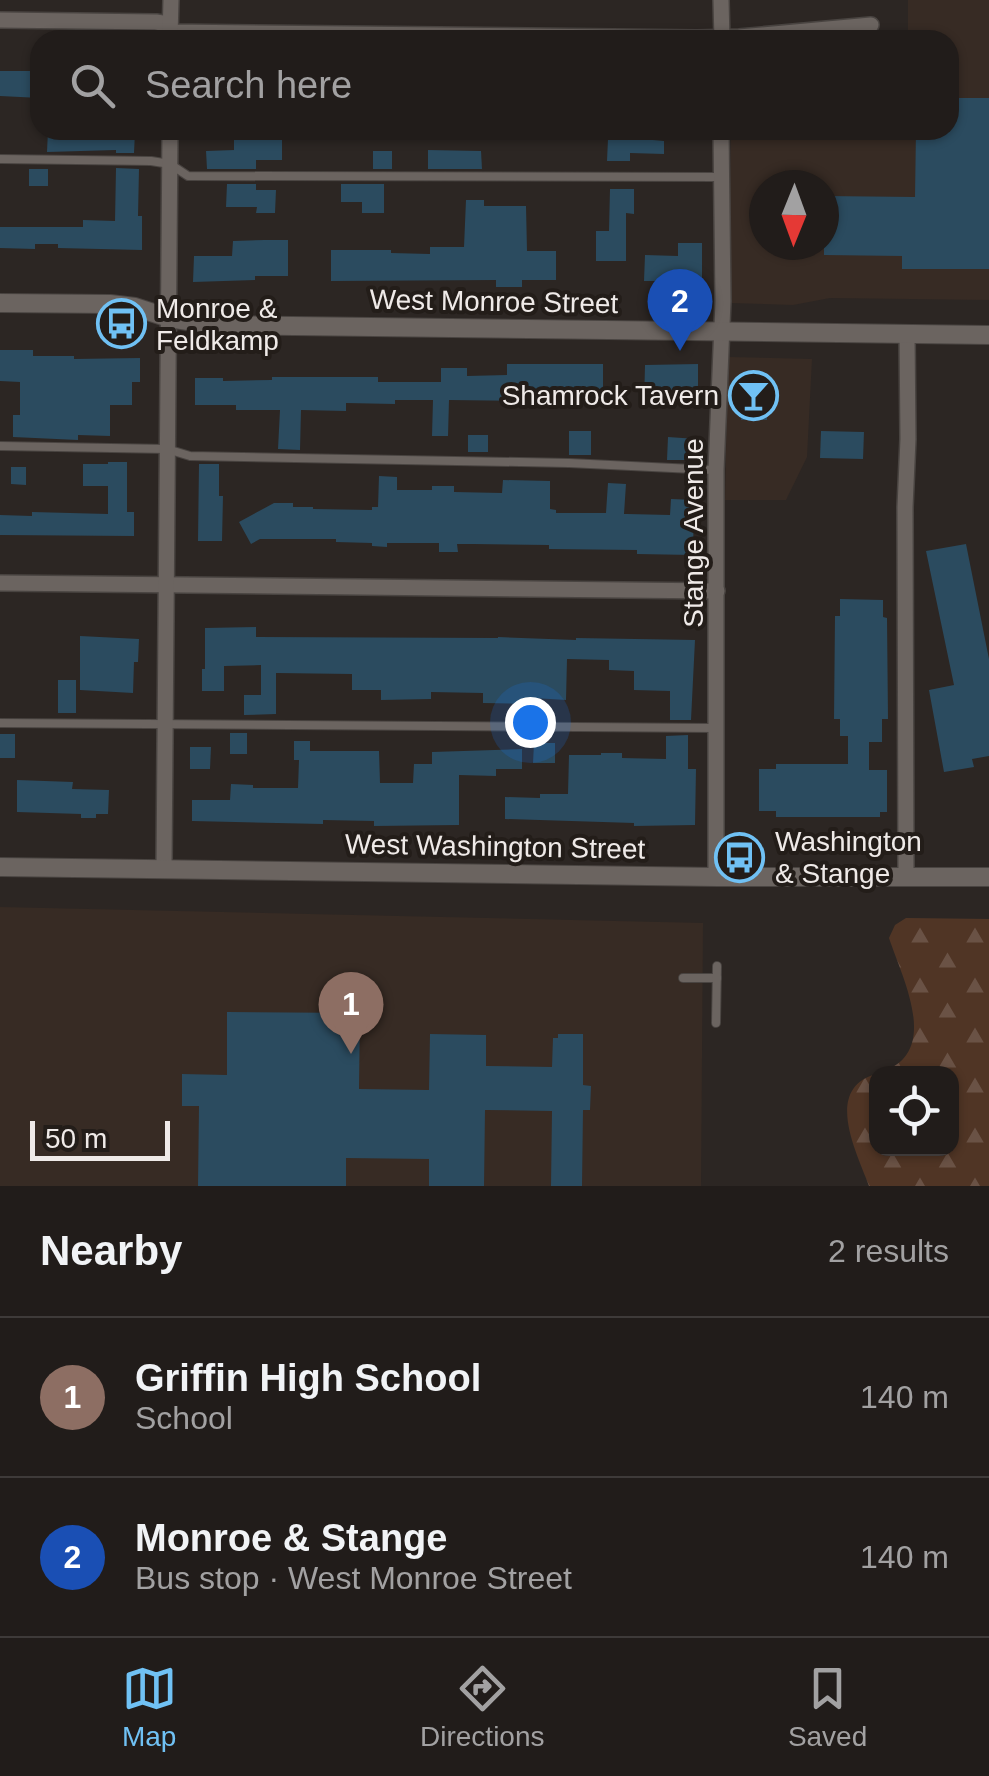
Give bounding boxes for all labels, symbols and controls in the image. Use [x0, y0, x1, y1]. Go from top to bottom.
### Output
search box [30, 30, 959, 140]
icon: search [65, 58, 120, 113]
text: Search here [145, 64, 352, 106]
north arrow [749, 170, 839, 260]
pin: 2 [648, 268, 712, 351]
street label: West Monroe Street [369, 284, 619, 319]
place label: Monroe & Feldkamp [156, 293, 279, 356]
bus stop icon: Monroe & Feldkamp [95, 298, 147, 350]
bar icon: Shamrock Tavern [728, 369, 780, 421]
place label: Shamrock Tavern [502, 380, 719, 411]
street label: Stange Avenue [678, 438, 709, 628]
your location [505, 697, 556, 748]
place label: Washington & Stange [775, 826, 922, 889]
street label: West Washington Street [345, 828, 646, 865]
bus stop icon: Washington & Stange [714, 831, 766, 883]
pin: 1 [318, 972, 384, 1054]
map controls [869, 1066, 959, 1156]
button: locate [869, 1066, 959, 1156]
scale bar [30, 1116, 170, 1160]
text: 50 m [45, 1123, 107, 1154]
text: Nearby [40, 1227, 182, 1274]
text: 2 results [828, 1233, 949, 1269]
text: Griffin High School [135, 1357, 481, 1399]
text: 1 [64, 1379, 81, 1415]
text: 140 m [860, 1379, 949, 1415]
text: School [135, 1400, 233, 1436]
text: Monroe & Stange [135, 1517, 447, 1559]
text: 2 [64, 1539, 81, 1575]
text: 140 m [860, 1539, 949, 1575]
text: Bus stop · West Monroe Street [135, 1560, 572, 1596]
tab: Map [122, 1661, 177, 1753]
tab: Directions [420, 1661, 545, 1753]
tab: Saved [788, 1661, 867, 1753]

